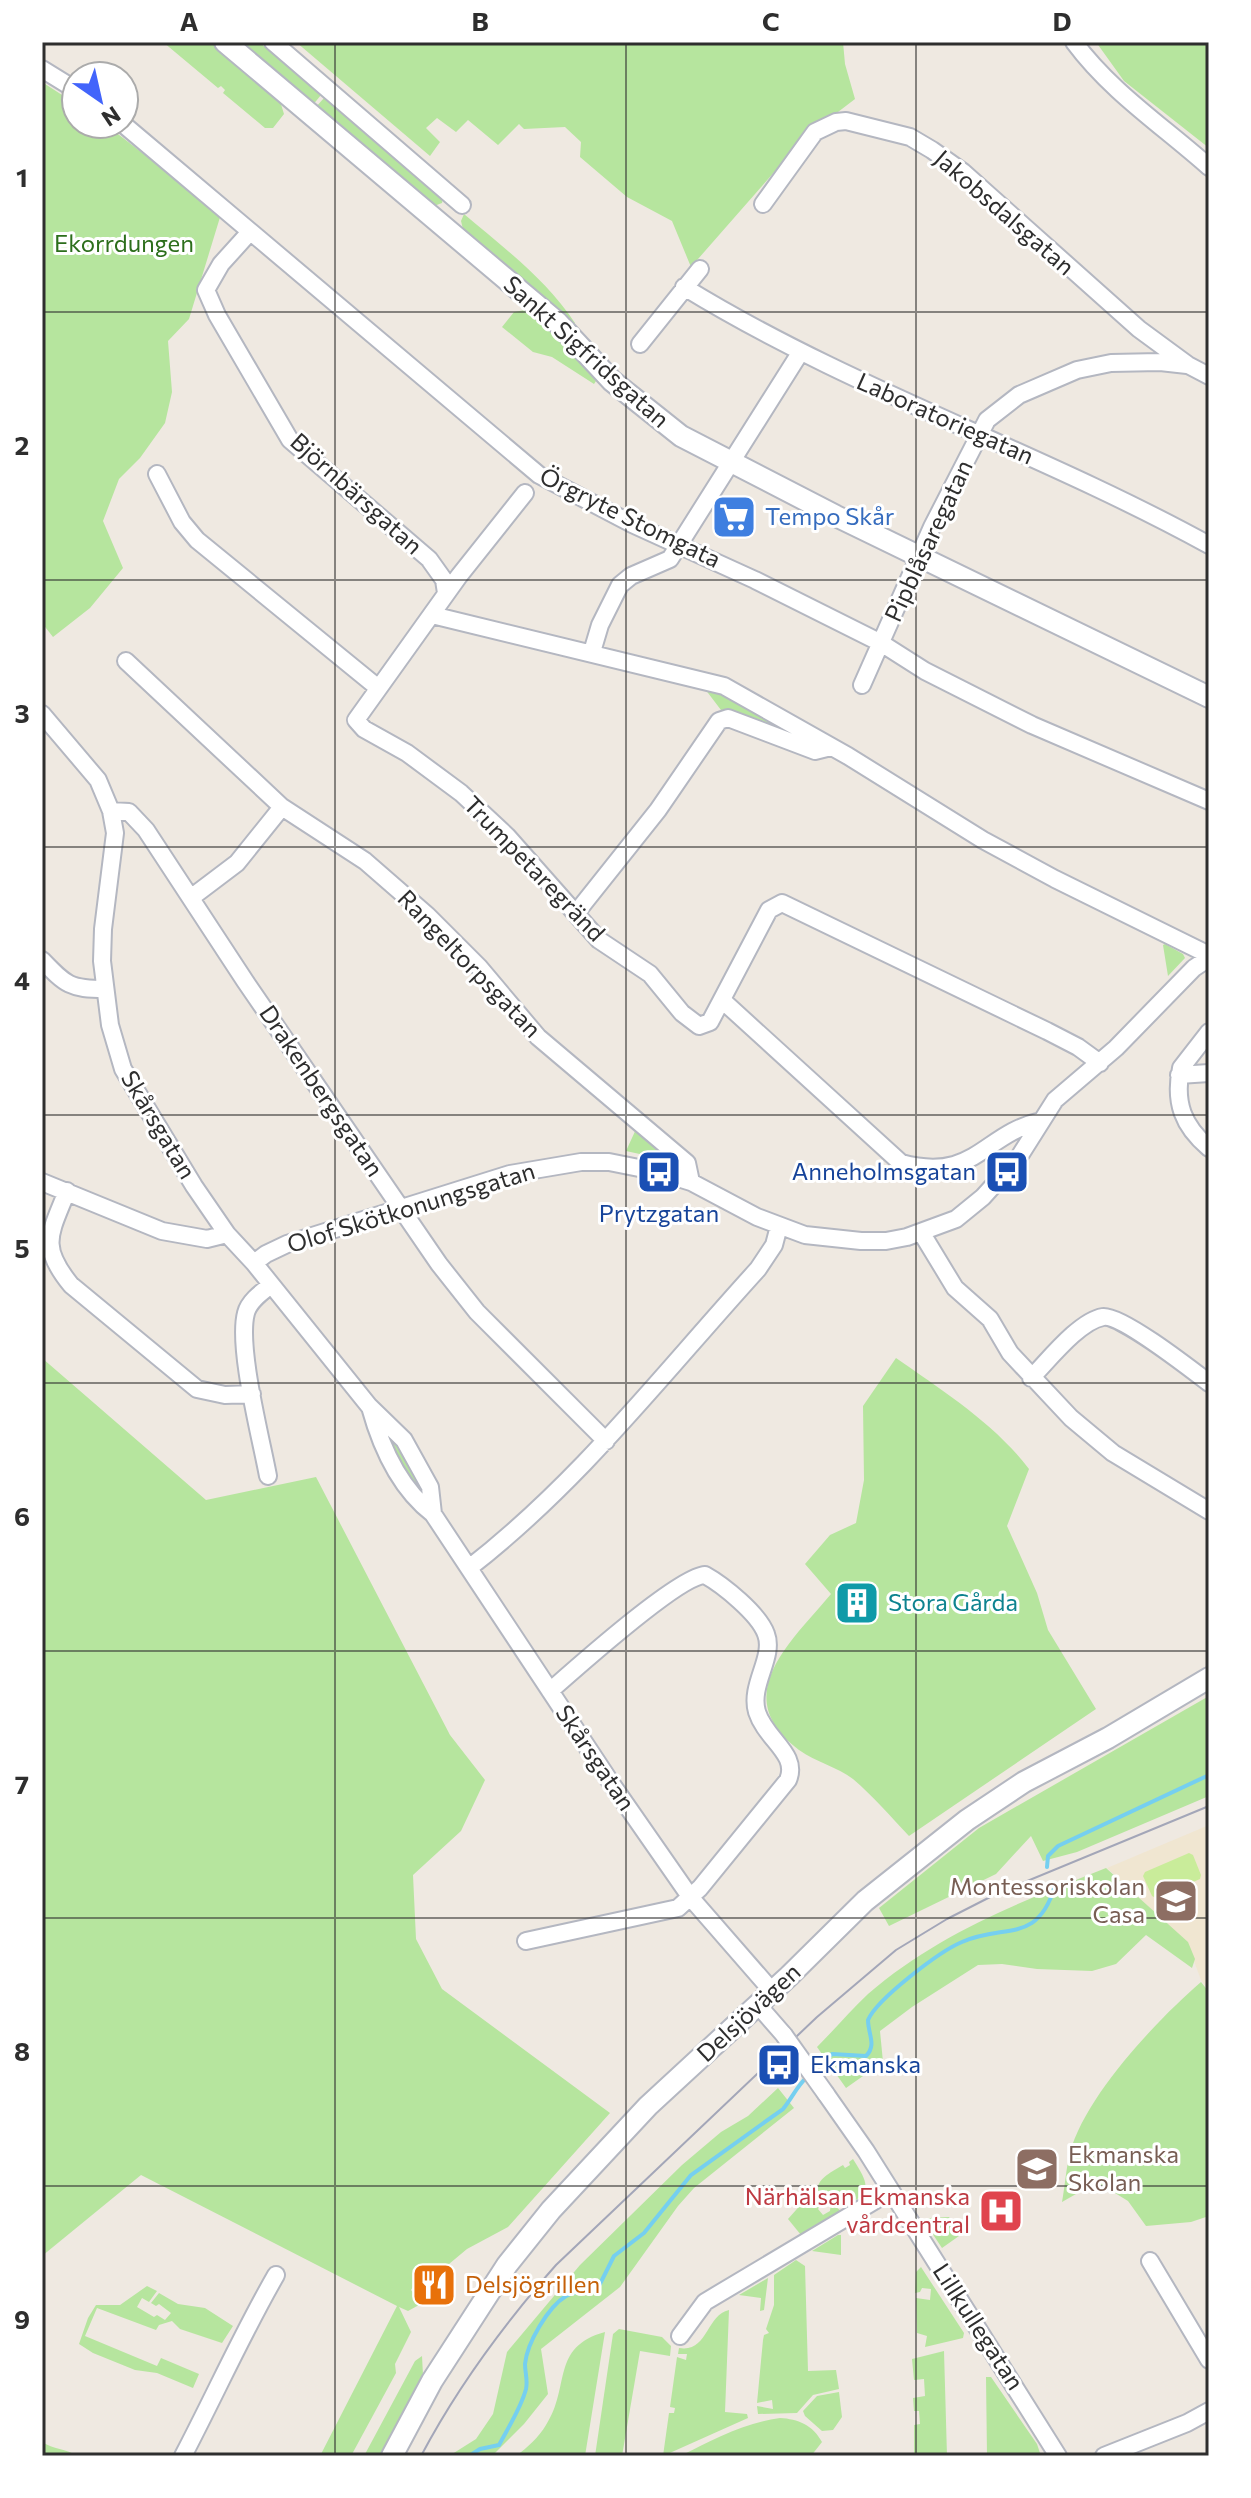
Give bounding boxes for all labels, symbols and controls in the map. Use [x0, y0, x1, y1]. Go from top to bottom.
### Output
text: A [180, 5, 199, 36]
text: B [471, 5, 489, 36]
text: C [762, 5, 780, 36]
text: D [1052, 5, 1072, 36]
north arrow [60, 60, 140, 140]
text: N [97, 101, 126, 133]
street label: Jakobsdalsgatan [929, 143, 1081, 281]
text: 1 [16, 161, 28, 192]
park label: Ekorrdungen [54, 228, 194, 257]
street label: Sankt Sigfridsgatan [498, 269, 676, 433]
street label: Laboratoriegatan [853, 366, 1039, 470]
street label: Björnbärsgatan [285, 426, 429, 560]
text: 2 [15, 429, 29, 460]
street label: Pipblåsaregatan [878, 455, 978, 626]
street label: Örgryte Stomgata [535, 460, 726, 573]
supermarket icon: Tempo Skår [710, 493, 758, 541]
place label: Tempo Skår [765, 501, 895, 530]
text: 3 [14, 697, 30, 728]
street label: Trumpetaregränd [458, 789, 612, 947]
street label: Rangeltorpsgatan [392, 883, 548, 1043]
text: 4 [14, 964, 30, 995]
street label: Drakenbergsgatan [254, 999, 390, 1181]
street label: Skårsgatan [116, 1065, 203, 1184]
bus stop icon: Prytzgatan [635, 1148, 683, 1196]
bus stop icon: Anneholmsgatan [983, 1148, 1031, 1196]
street label: Olof Skötkonungsgatan [283, 1155, 538, 1258]
place label: Anneholmsgatan [792, 1156, 976, 1185]
place label: Prytzgatan [599, 1198, 719, 1227]
text: 5 [14, 1232, 30, 1263]
text: 6 [14, 1500, 30, 1531]
building icon: Stora Gårda [833, 1579, 881, 1627]
place label: Stora Gårda [888, 1587, 1018, 1616]
street label: Skårsgatan [550, 1699, 642, 1815]
text: 7 [15, 1768, 29, 1799]
place label: Montessoriskolan Casa [950, 1871, 1145, 1928]
school or university icon: Montessoriskolan Casa [1152, 1877, 1200, 1925]
street label: Delsjövägen [690, 1957, 806, 2067]
text: 8 [14, 2035, 30, 2066]
bus stop icon: Ekmanska [755, 2041, 803, 2089]
place label: Ekmanska [810, 2049, 921, 2078]
place label: Ekmanska Skolan [1068, 2139, 1179, 2196]
school or university icon: Ekmanska Skolan [1013, 2145, 1061, 2193]
place label: Närhälsan Ekmanska vårdcentral [745, 2181, 970, 2238]
hospital icon: Närhälsan Ekmanska vårdcentral [977, 2187, 1025, 2235]
street label: Lillkullegatan [928, 2258, 1031, 2395]
restaurant icon: Delsjögrillen [410, 2261, 458, 2309]
place label: Delsjögrillen [465, 2269, 600, 2298]
text: 9 [14, 2303, 30, 2334]

